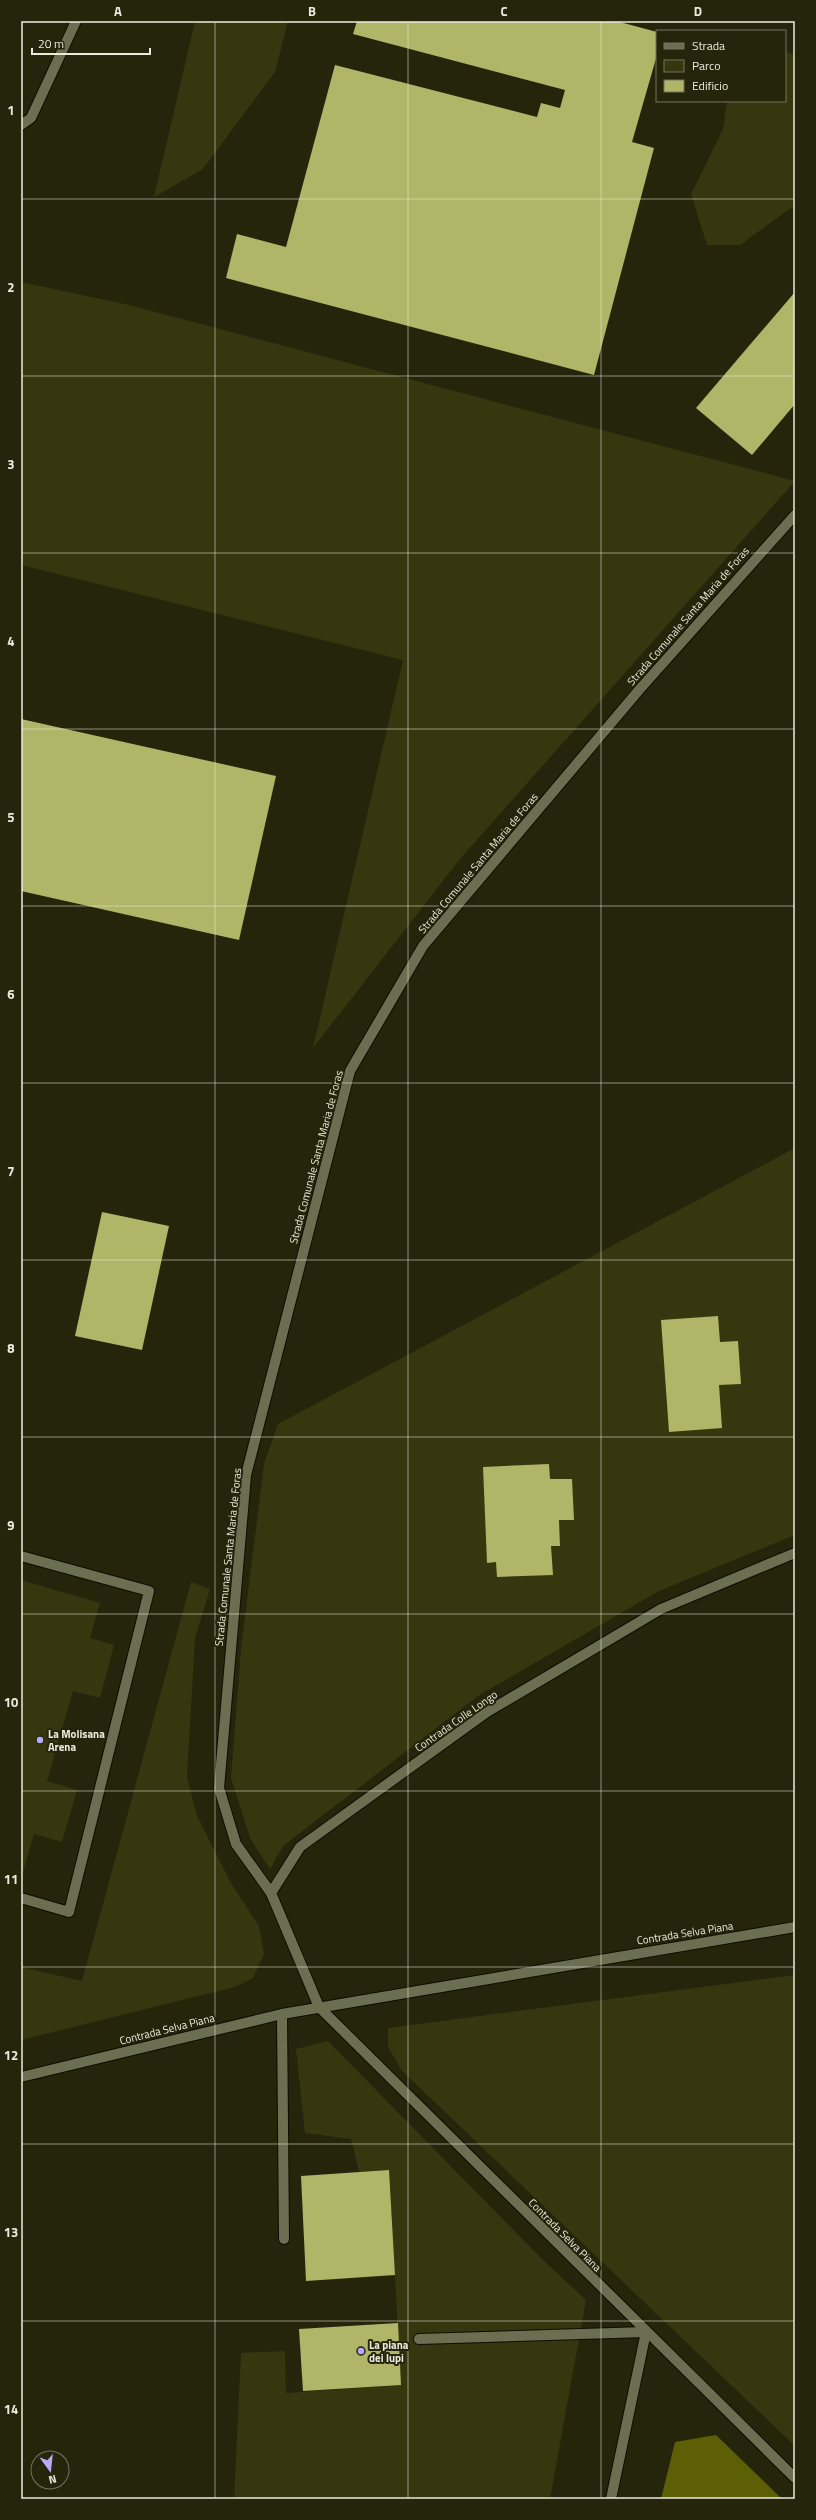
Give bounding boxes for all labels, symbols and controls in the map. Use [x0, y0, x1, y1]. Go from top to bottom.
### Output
text: A [114, 1, 122, 21]
text: B [308, 1, 316, 21]
text: C [500, 1, 508, 21]
text: D [694, 1, 702, 21]
scale bar [32, 30, 150, 56]
legend [656, 30, 786, 102]
text: 20 m [38, 34, 64, 53]
text: Strada [692, 36, 725, 55]
text: Parco [692, 56, 721, 75]
text: Edificio [692, 76, 728, 95]
text: 1 [7, 100, 15, 120]
text: 2 [7, 277, 15, 297]
text: 3 [7, 454, 15, 474]
street label: Strada Comunale Santa Maria de Foras [623, 543, 753, 689]
text: 4 [7, 631, 15, 651]
street label: Strada Comunale Santa Maria de Foras [414, 789, 542, 937]
text: 5 [7, 807, 15, 827]
text: 6 [7, 984, 15, 1004]
street label: Strada Comunale Santa Maria de Foras [285, 1068, 347, 1246]
text: 7 [7, 1161, 15, 1181]
text: 8 [7, 1338, 15, 1358]
street label: Strada Comunale Santa Maria de Foras [211, 1467, 245, 1647]
text: 9 [7, 1515, 15, 1535]
street label: Contrada Colle Longo [411, 1686, 501, 1756]
text: 10 [4, 1692, 18, 1712]
place label: La Molisana Arena [48, 1726, 105, 1755]
marker: La Molisana Arena [35, 1735, 45, 1745]
text: 11 [4, 1869, 18, 1889]
street label: Contrada Selva Piana [636, 1917, 735, 1949]
street label: Contrada Selva Piana [118, 2009, 217, 2049]
text: 12 [4, 2045, 18, 2065]
street label: Contrada Selva Piana [525, 2195, 605, 2275]
text: 13 [4, 2222, 18, 2242]
place label: La piana dei lupi [369, 2337, 409, 2366]
marker: La piana dei lupi [356, 2346, 366, 2356]
text: 14 [4, 2399, 18, 2419]
north arrow [30, 2450, 70, 2490]
text: N [47, 2471, 58, 2488]

